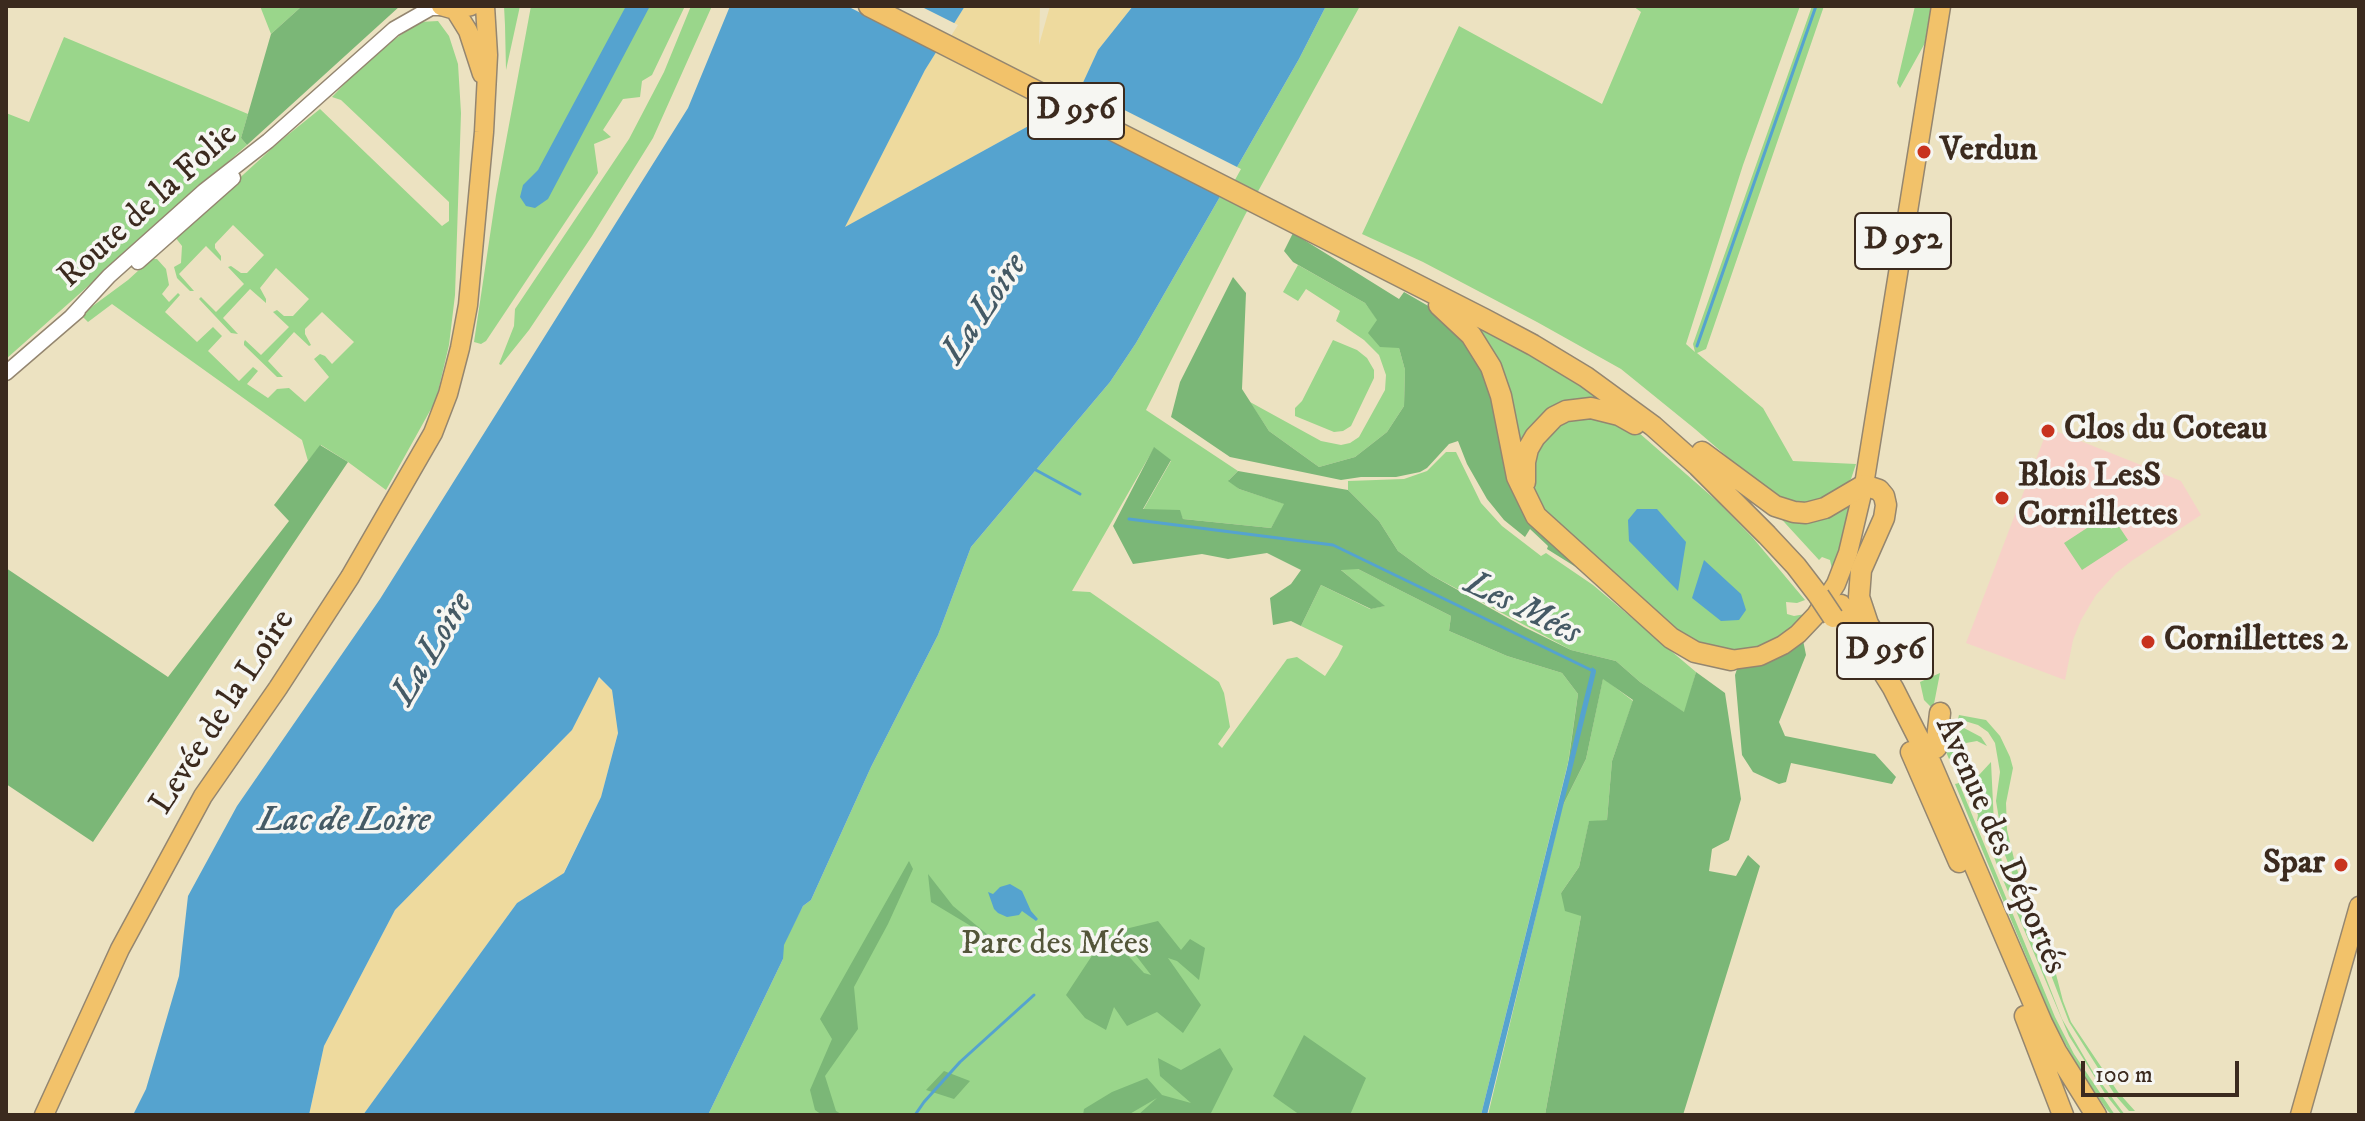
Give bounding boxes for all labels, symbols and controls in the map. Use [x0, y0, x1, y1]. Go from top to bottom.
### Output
road number: D 956 [1028, 83, 1124, 139]
street label: Route de la Folie [51, 116, 247, 298]
place label: Verdun [1940, 132, 2037, 172]
marker: Verdun [1915, 143, 1933, 161]
road number: D 952 [1855, 213, 1951, 269]
water label: La Loire [934, 247, 1038, 373]
place label: Clos du Coteau [2064, 411, 2268, 451]
marker: Clos du Coteau [2039, 422, 2057, 440]
place label: Blois LesS Cornillettes [2018, 458, 2178, 538]
marker: Blois LesS Cornillettes [1993, 489, 2011, 507]
water label: Les Mées [1457, 563, 1587, 657]
water label: La Loire [384, 586, 484, 714]
street label: Levée de la Loire [143, 603, 305, 823]
place label: Cornillettes 2 [2164, 622, 2348, 662]
road number: D 956 [1837, 623, 1933, 679]
marker: Cornillettes 2 [2139, 633, 2157, 651]
street label: Avenue des Déportés [1924, 711, 2074, 981]
water label: Lac de Loire [257, 801, 431, 845]
place label: Spar [2263, 845, 2325, 885]
marker: Spar [2332, 856, 2350, 874]
park label: Parc des Mées [961, 926, 1149, 966]
scale bar [2085, 1045, 2243, 1095]
text: 100 m [2095, 1060, 2153, 1090]

